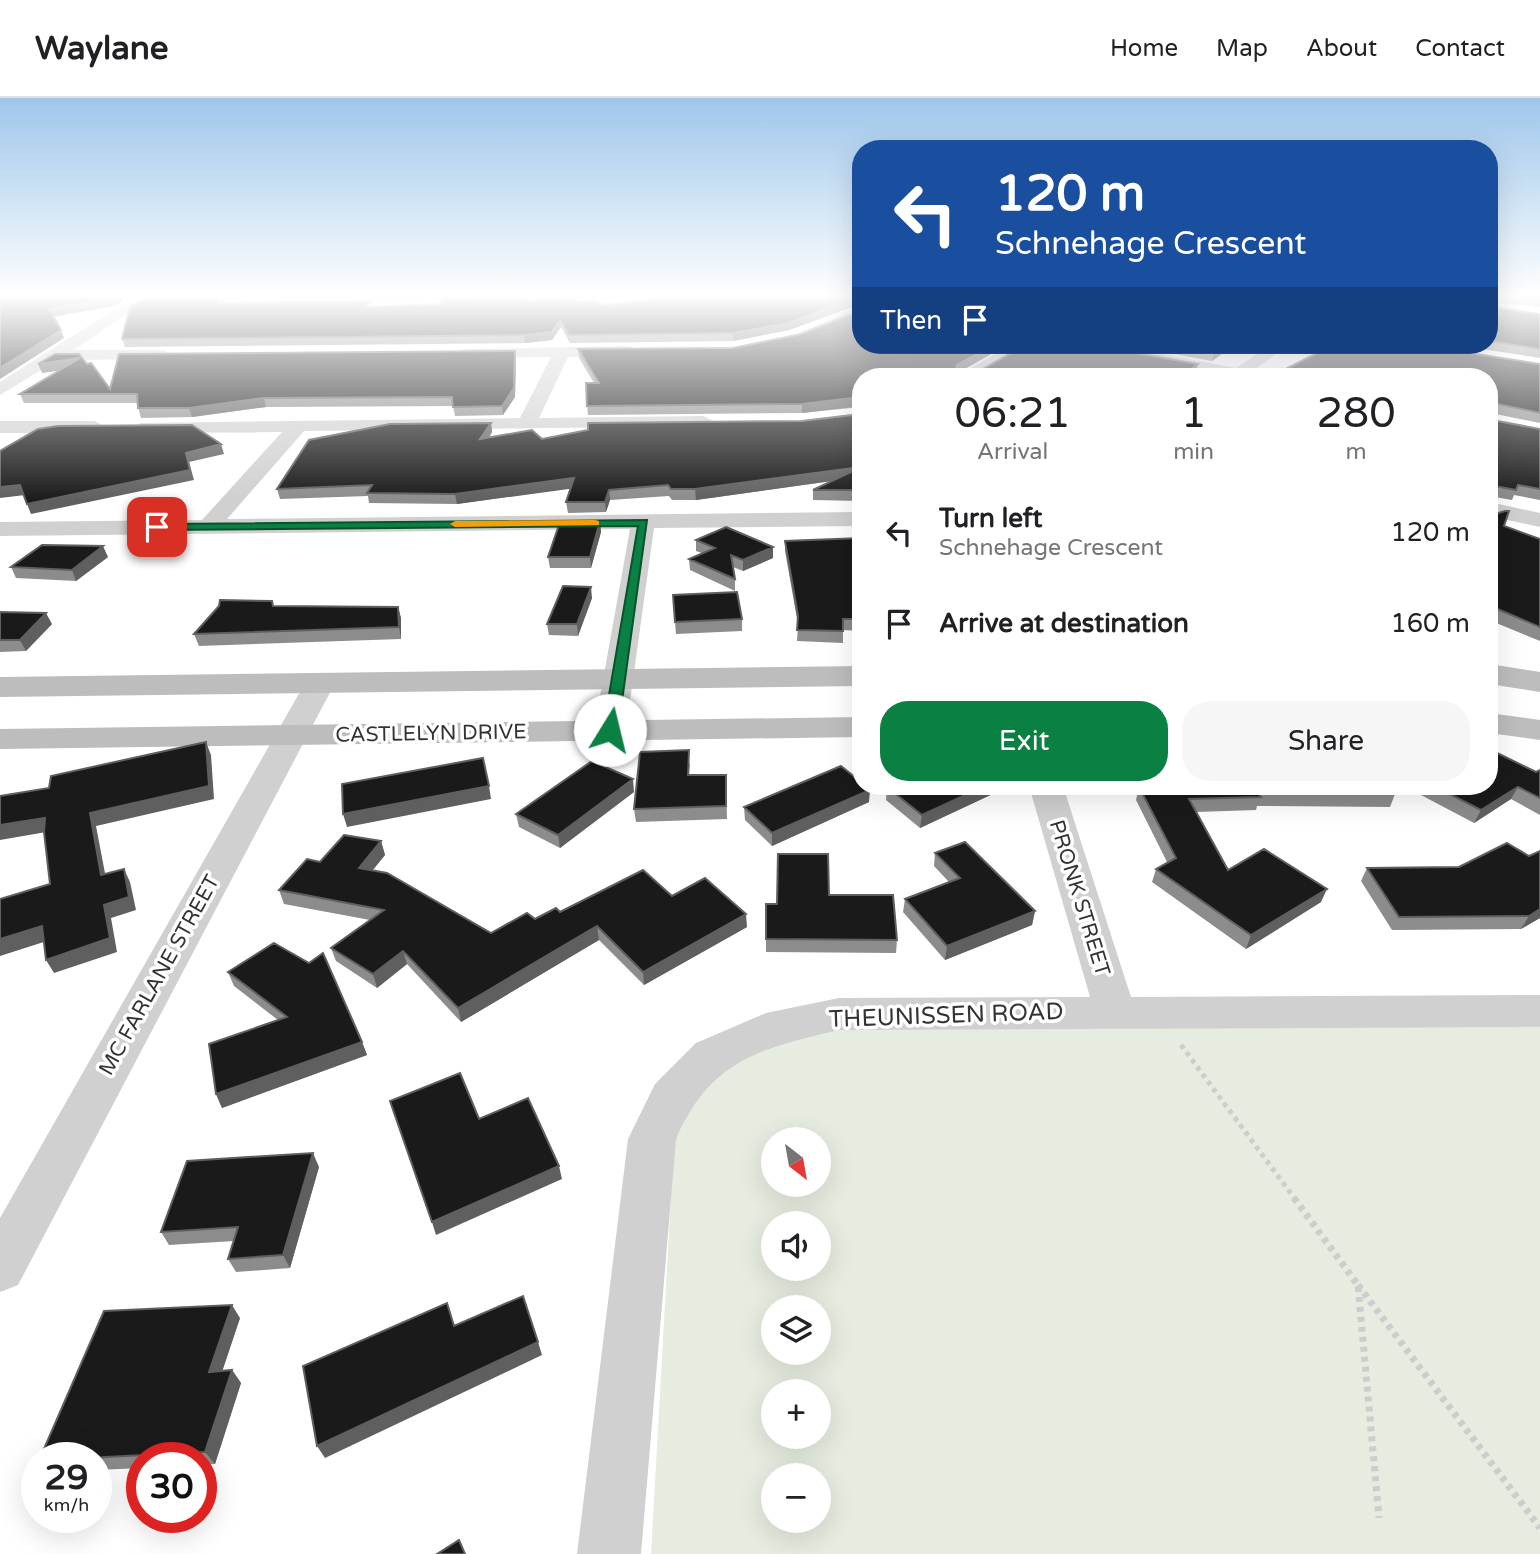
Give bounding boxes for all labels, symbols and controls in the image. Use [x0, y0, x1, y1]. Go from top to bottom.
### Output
text: Waylane [35, 29, 169, 68]
text: Home [1110, 34, 1178, 63]
text: Map [1216, 34, 1268, 63]
text: About [1306, 34, 1377, 63]
text: Contact [1415, 34, 1505, 63]
text: 120 m [995, 165, 1145, 224]
icon: left [880, 168, 971, 259]
text: Schnehage Crescent [995, 225, 1307, 263]
icon: arrive [956, 301, 994, 339]
text: Then [880, 305, 942, 336]
text: 06:21 [954, 388, 1071, 439]
text: 1 [1180, 388, 1207, 439]
text: 280 [1316, 388, 1396, 439]
text: Arrival [977, 438, 1048, 466]
text: min [1173, 438, 1214, 466]
text: m [1345, 438, 1367, 466]
pin [127, 497, 187, 557]
text: Turn left [939, 503, 1042, 534]
icon: arrive [138, 508, 176, 546]
icon: left [880, 514, 918, 552]
text: 120 m [1390, 517, 1470, 548]
text: Schnehage Crescent [939, 534, 1163, 562]
icon: arrive [880, 605, 918, 643]
text: Arrive at destination [939, 608, 1189, 639]
text: 160 m [1390, 608, 1470, 639]
position arrow [573, 693, 647, 767]
button: Exit [880, 701, 1168, 781]
button: Share [1182, 701, 1470, 781]
street label: CASTLELYN DRIVE [335, 719, 527, 748]
street label: PRONK STREET [1044, 817, 1115, 979]
street label: MC FARLANE STREET [94, 871, 225, 1080]
street label: THEUNISSEN ROAD [828, 997, 1064, 1034]
north arrow [761, 1127, 831, 1197]
map controls [761, 1127, 831, 1533]
button: sound [761, 1211, 831, 1281]
button: layers [761, 1295, 831, 1365]
button: + [761, 1379, 831, 1449]
speed limit sign: 30 [126, 1442, 217, 1533]
text: 29 [45, 1457, 88, 1499]
button: − [761, 1463, 831, 1533]
text: km/h [44, 1494, 89, 1516]

